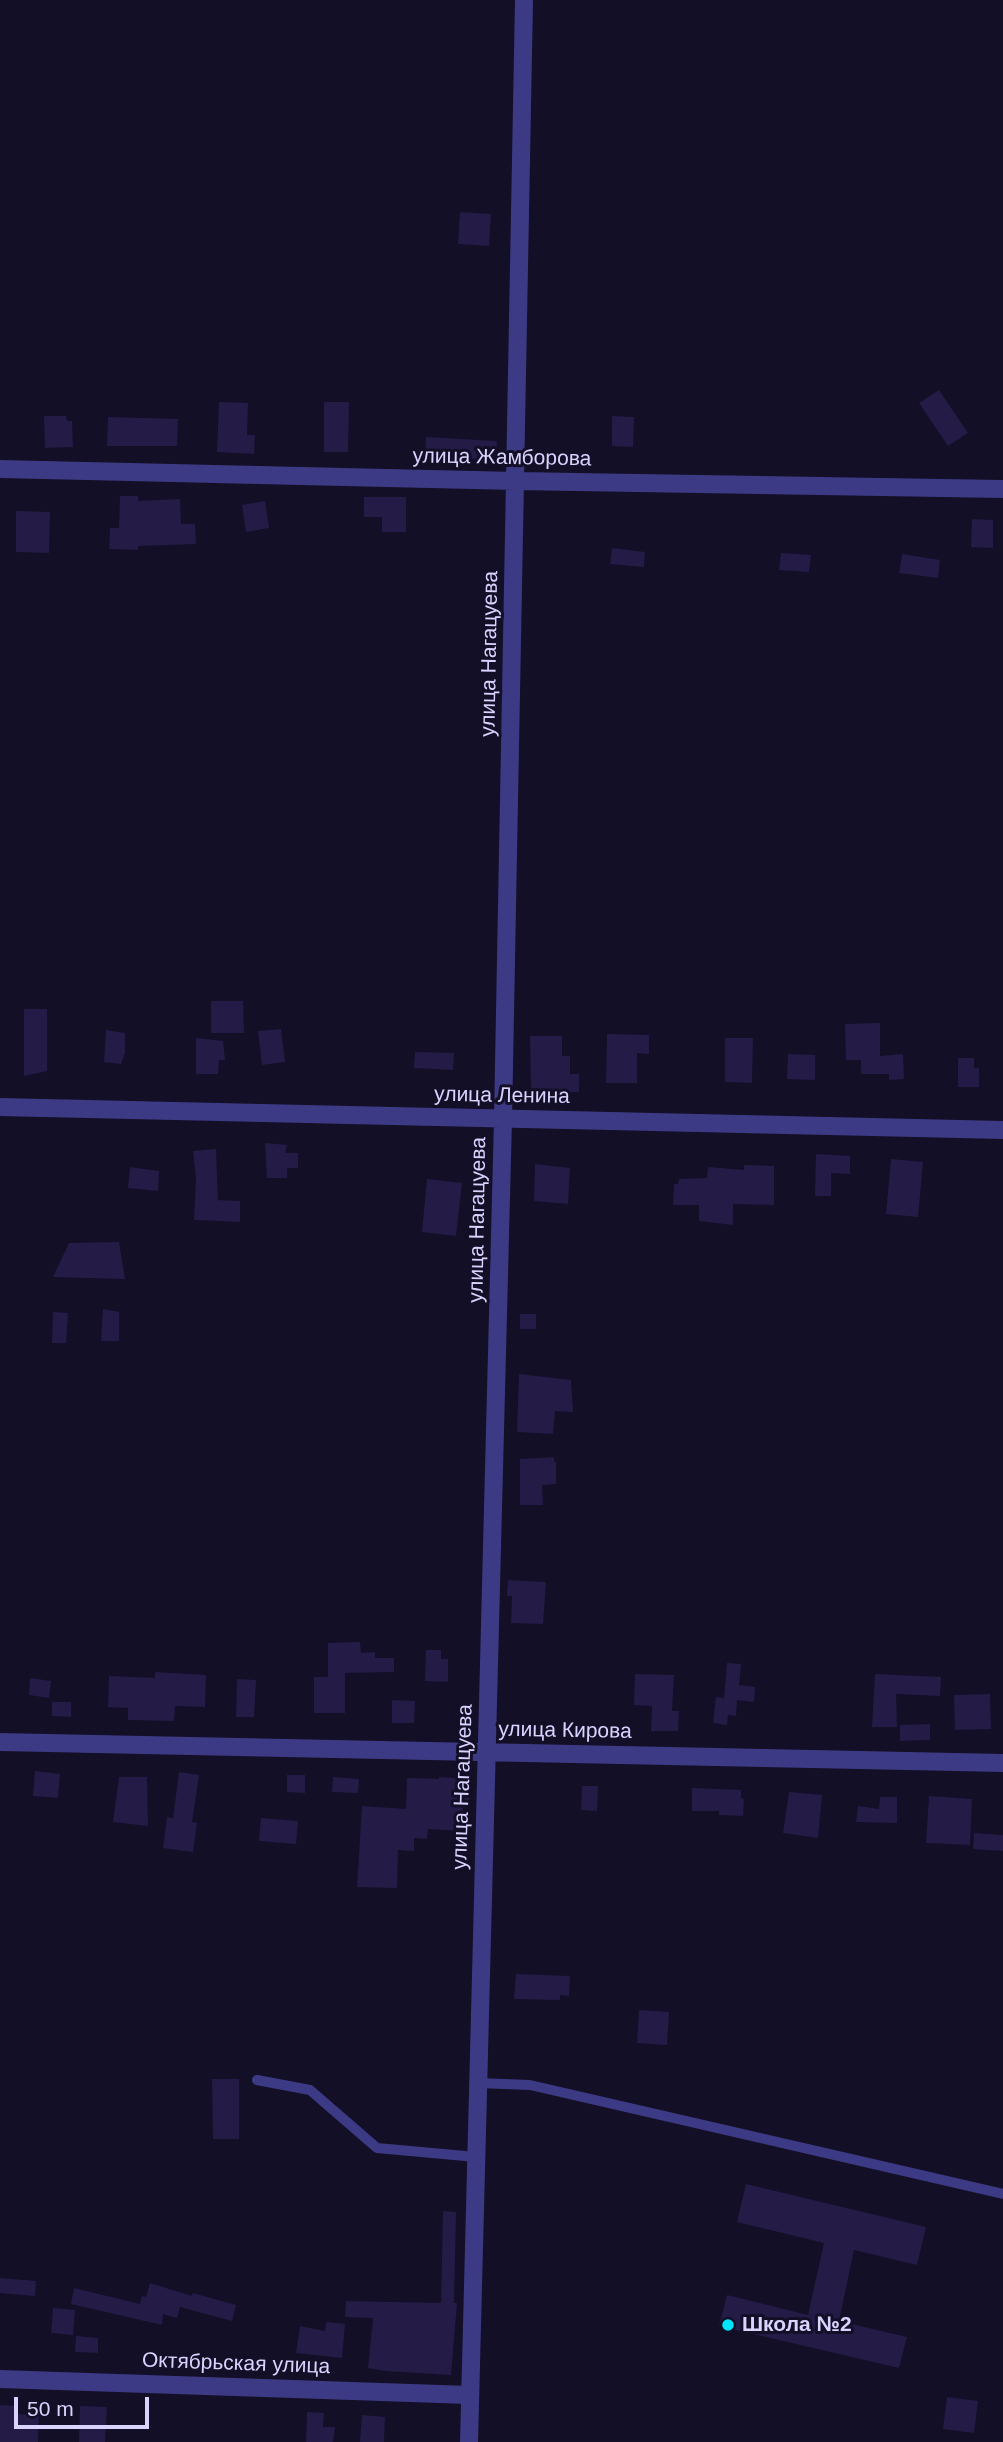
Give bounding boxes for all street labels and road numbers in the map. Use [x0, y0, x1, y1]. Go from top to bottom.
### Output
street label: улица Жамборова [412, 444, 592, 472]
street label: улица Нагацуева [476, 571, 504, 737]
street label: улица Ленина [434, 1082, 570, 1110]
street label: улица Нагацуева [464, 1137, 492, 1303]
street label: улица Нагацуева [448, 1704, 478, 1870]
street label: улица Кирова [498, 1717, 632, 1745]
street label: Октябрьская улица [142, 2348, 330, 2380]

